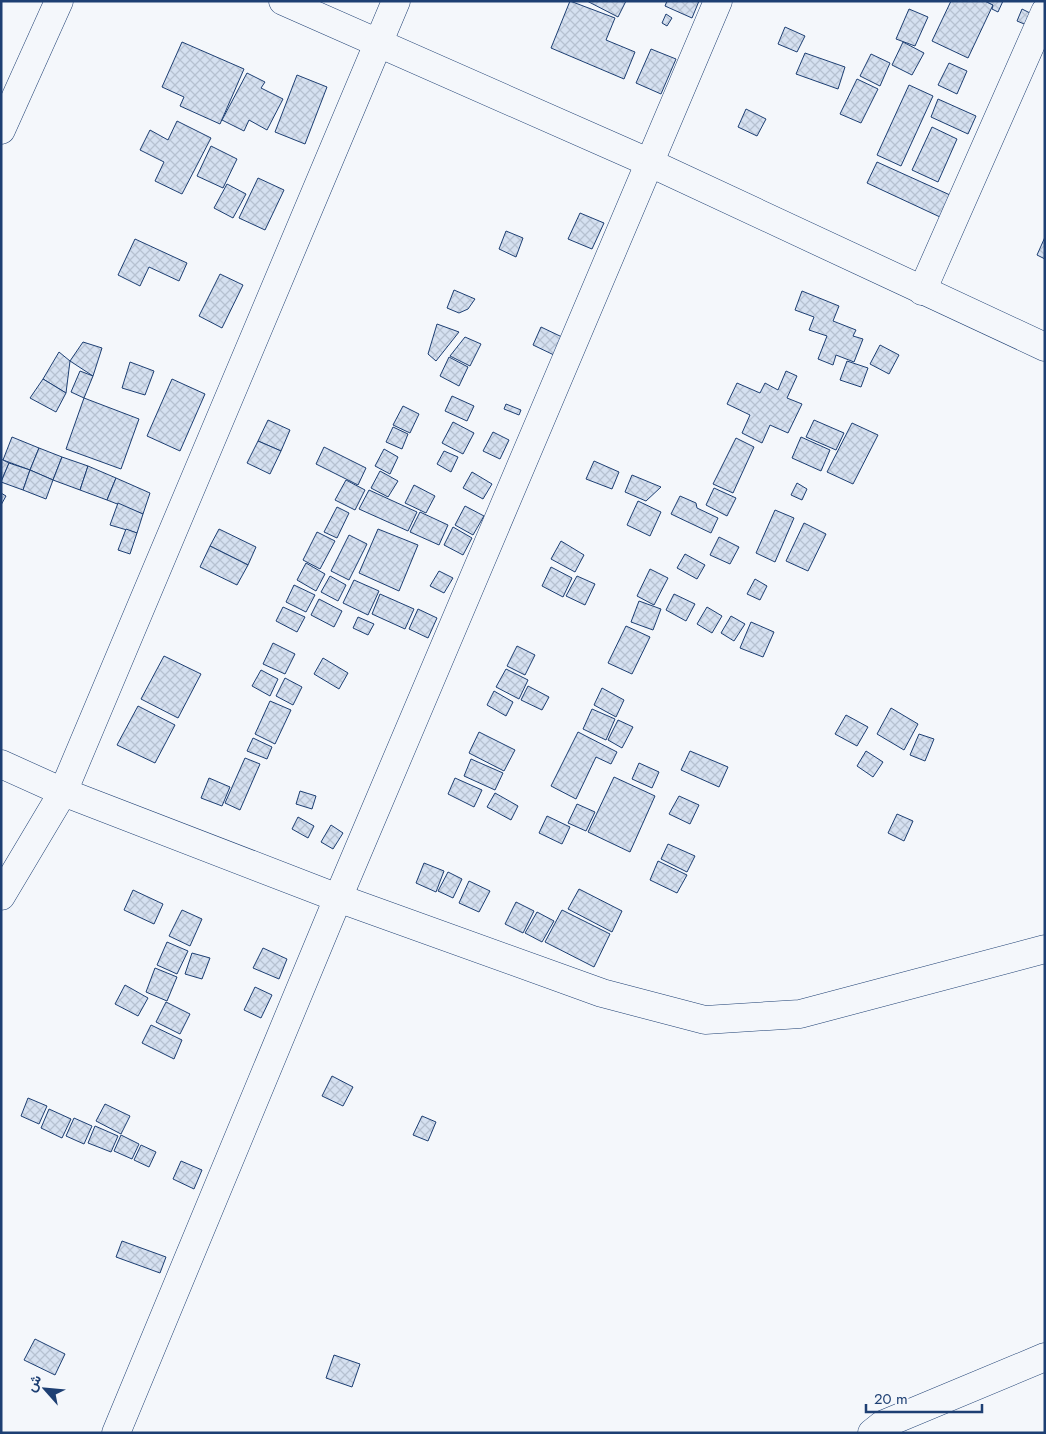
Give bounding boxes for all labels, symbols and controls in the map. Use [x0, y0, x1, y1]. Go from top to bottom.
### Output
north arrow [20, 1364, 70, 1414]
text: ش [21, 1371, 46, 1395]
scale bar [866, 1382, 982, 1414]
text: 20 m [874, 1388, 908, 1410]

